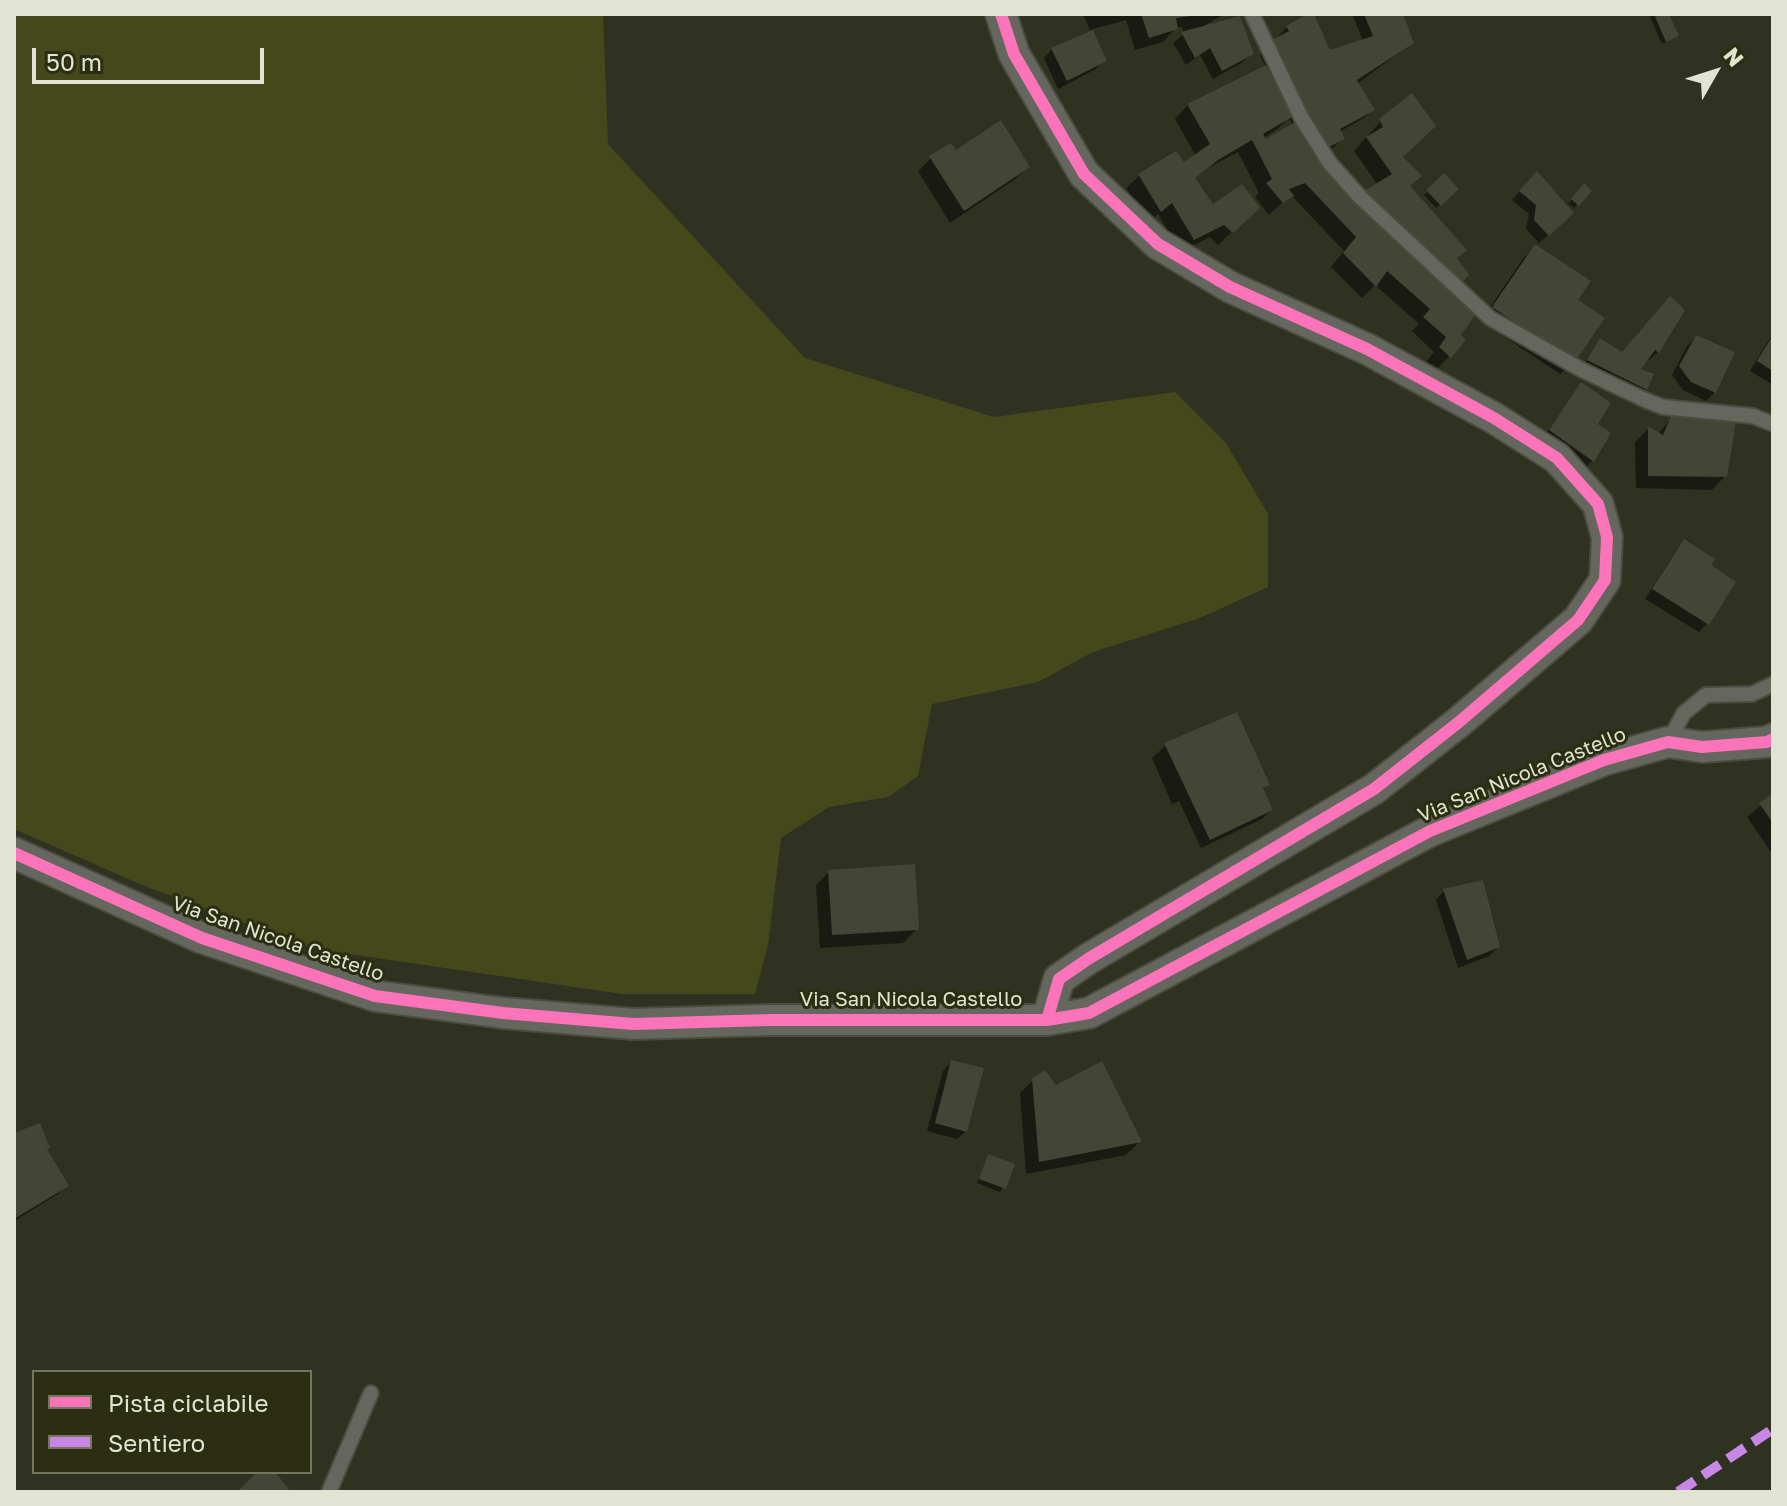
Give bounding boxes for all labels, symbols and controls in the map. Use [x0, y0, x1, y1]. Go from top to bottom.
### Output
scale bar [36, 32, 268, 82]
north arrow [1675, 32, 1755, 112]
text: N [1718, 42, 1750, 72]
text: 50 m [46, 47, 102, 76]
street label: Via San Nicola Castello [1414, 722, 1630, 828]
street label: Via San Nicola Castello [169, 891, 387, 987]
street label: Via San Nicola Castello [800, 988, 1022, 1012]
legend [32, 1370, 312, 1474]
text: Pista ciclabile [108, 1388, 268, 1417]
text: Sentiero [108, 1428, 205, 1457]

